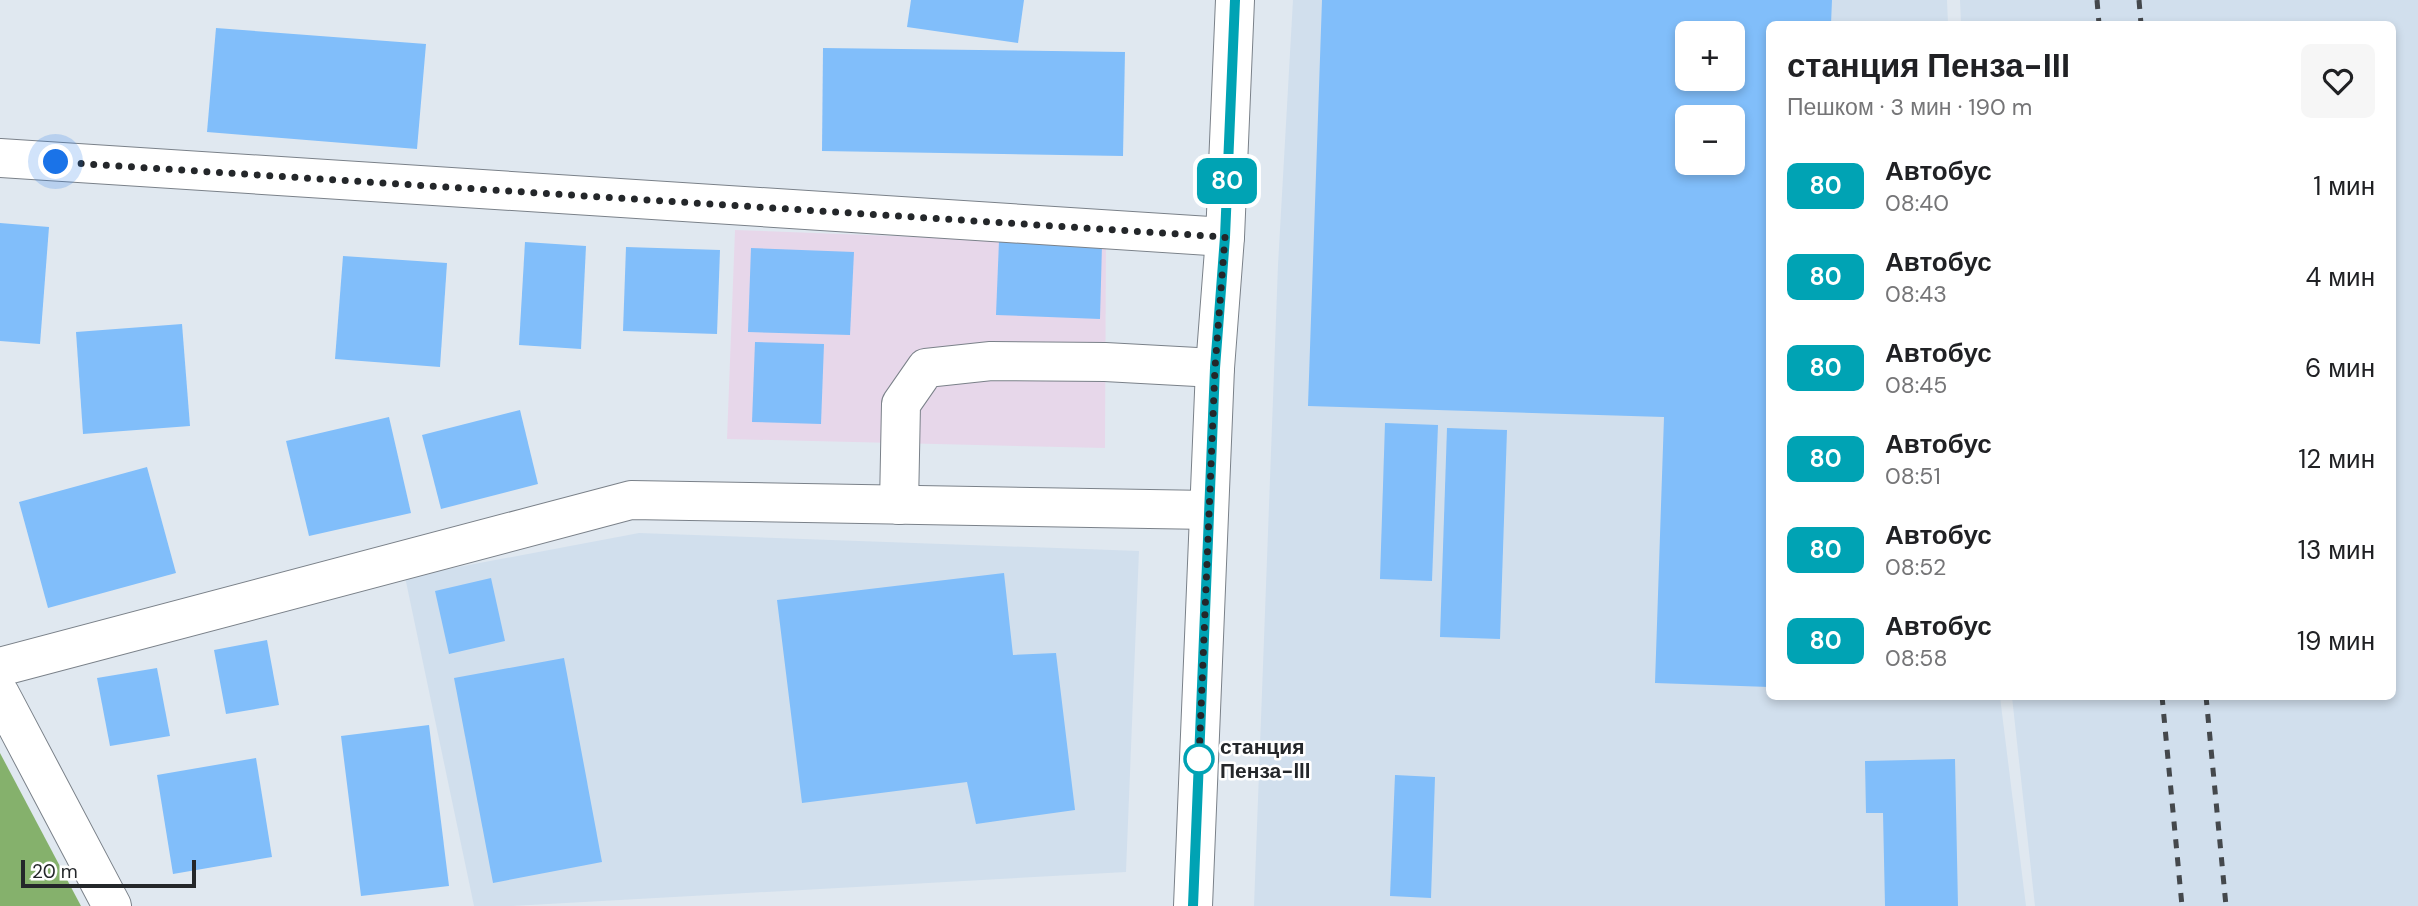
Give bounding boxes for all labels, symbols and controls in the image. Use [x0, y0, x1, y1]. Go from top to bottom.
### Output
map controls [1675, 21, 1745, 175]
button: + [1675, 21, 1745, 91]
text: станция Пенза-III [1787, 44, 2070, 87]
button: heart [2301, 44, 2375, 118]
text: Пешком · 3 мин · 190 m [1787, 92, 2032, 122]
button: − [1675, 105, 1745, 175]
your location [38, 144, 73, 179]
text: Автобус [1885, 154, 1992, 188]
line badge: 80 [1196, 158, 1258, 204]
text: 80 [1211, 165, 1243, 196]
text: 1 мин [2313, 169, 2375, 203]
text: 80 [1809, 170, 1842, 201]
text: 08:40 [1885, 188, 1949, 218]
text: Автобус [1885, 245, 1992, 279]
text: 4 мин [2306, 260, 2375, 294]
text: 80 [1809, 261, 1842, 292]
text: 08:43 [1885, 279, 1947, 309]
text: Автобус [1885, 336, 1992, 370]
text: 6 мин [2305, 351, 2375, 385]
text: 80 [1809, 352, 1842, 383]
text: 08:45 [1885, 370, 1947, 400]
text: Автобус [1885, 427, 1992, 461]
text: 12 мин [2298, 442, 2375, 476]
text: 80 [1809, 443, 1842, 474]
text: 08:51 [1885, 461, 1941, 491]
text: Автобус [1885, 518, 1992, 552]
text: 13 мин [2298, 533, 2375, 567]
text: 80 [1809, 534, 1842, 565]
text: 08:52 [1885, 552, 1946, 582]
text: Автобус [1885, 609, 1992, 643]
text: 19 мин [2297, 624, 2375, 658]
text: 80 [1809, 625, 1842, 656]
text: 08:58 [1885, 643, 1947, 673]
place label: станция Пенза-III [1220, 733, 1311, 785]
marker: станция Пенза-III [1184, 744, 1214, 774]
scale bar [21, 857, 196, 889]
text: 20 m [32, 859, 78, 884]

